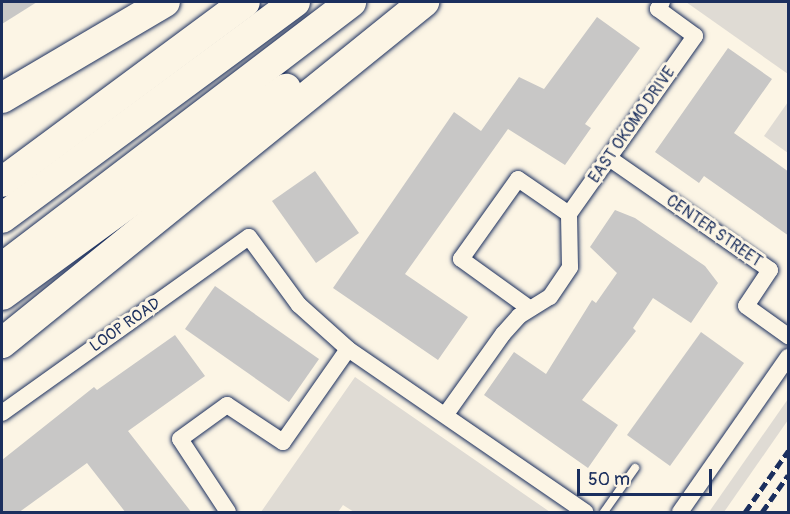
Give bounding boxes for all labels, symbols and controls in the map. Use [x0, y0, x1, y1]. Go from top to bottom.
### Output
street label: EAST OKOMO DRIVE [585, 63, 679, 187]
street label: CENTER STREET [663, 191, 765, 271]
street label: LOOP ROAD [86, 294, 164, 356]
scale bar [580, 457, 715, 495]
text: 50 m [588, 468, 630, 491]

